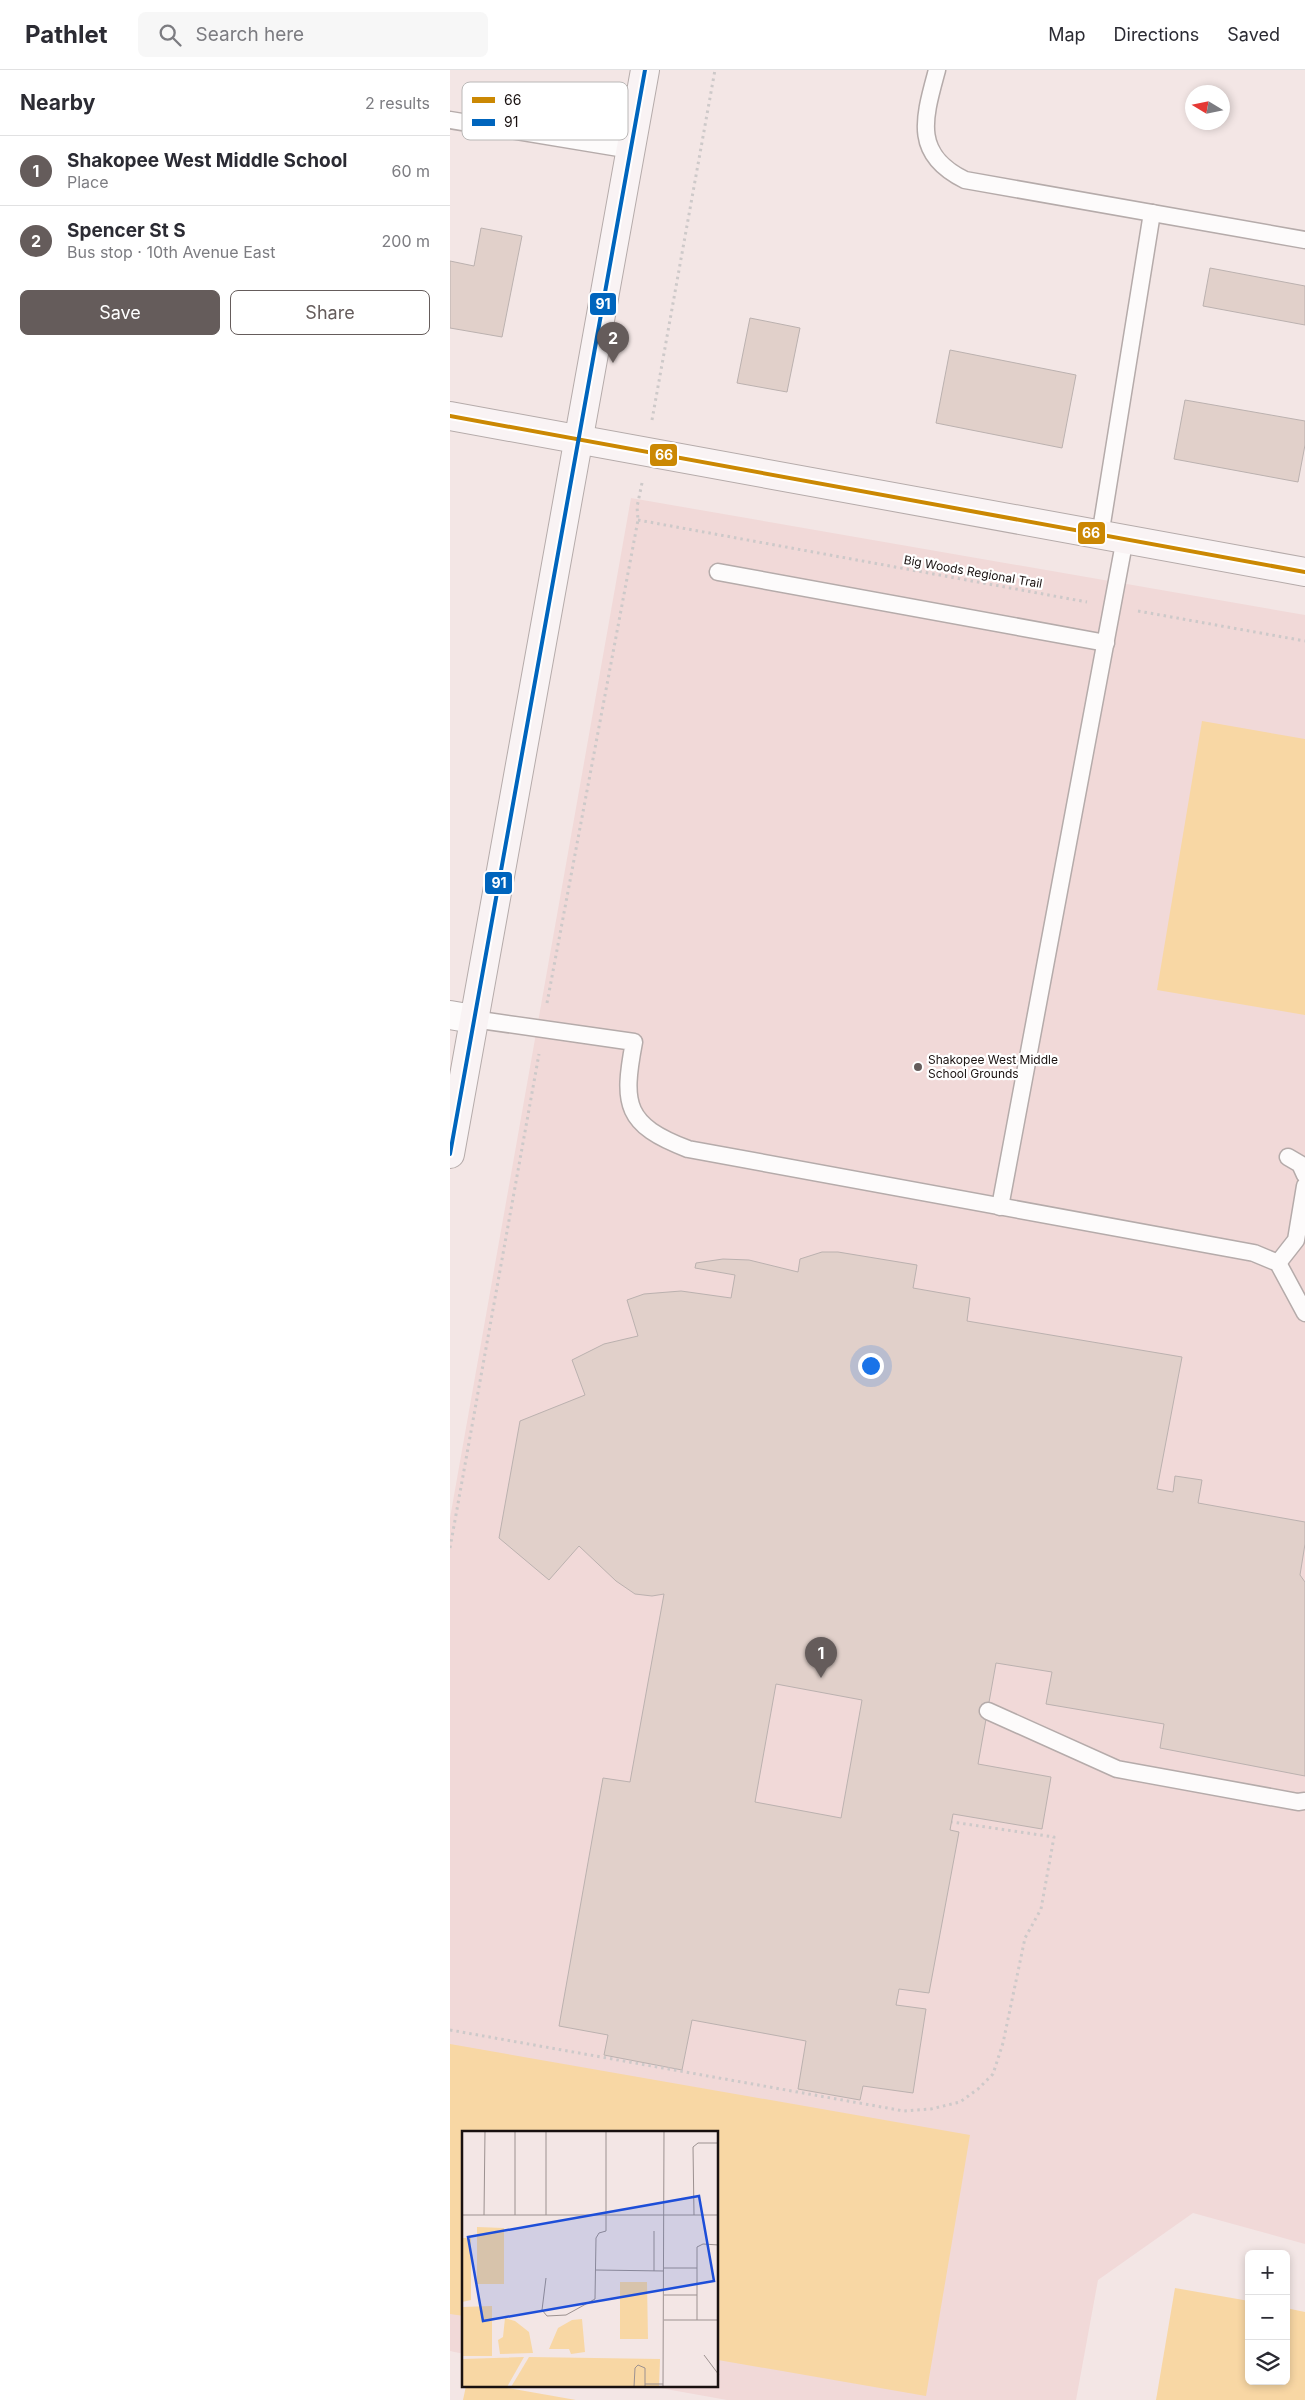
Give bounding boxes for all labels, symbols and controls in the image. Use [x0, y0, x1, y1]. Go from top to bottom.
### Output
search box [138, 12, 488, 57]
text: Pathlet [25, 20, 108, 49]
icon: search [156, 21, 184, 49]
text: Search here [196, 23, 304, 46]
text: Map [1048, 24, 1086, 45]
text: Directions [1114, 24, 1199, 45]
text: Saved [1227, 24, 1280, 45]
legend [462, 82, 628, 140]
north arrow [1185, 85, 1230, 130]
text: Nearby [20, 90, 95, 115]
text: 66 [504, 91, 521, 108]
text: 2 results [365, 93, 430, 113]
text: 91 [504, 113, 518, 130]
text: Shakopee West Middle School [67, 149, 348, 172]
text: 1 [33, 161, 39, 181]
text: 60 m [391, 161, 430, 181]
text: Place [67, 172, 109, 192]
text: Spencer St S [67, 219, 186, 242]
text: 2 [31, 231, 41, 251]
text: 200 m [382, 231, 430, 251]
text: Bus stop · 10th Avenue East [67, 242, 275, 262]
button: Save [20, 290, 220, 335]
button: Share [230, 290, 430, 335]
line badge: 91 [589, 292, 617, 316]
text: 91 [595, 295, 611, 312]
pin: 2 [597, 322, 629, 363]
line badge: 66 [649, 443, 678, 467]
text: 66 [655, 446, 673, 463]
line badge: 66 [1077, 521, 1106, 545]
text: 66 [1082, 524, 1100, 541]
street label: Big Woods Regional Trail [903, 552, 1044, 591]
line badge: 91 [484, 871, 513, 895]
text: 91 [491, 874, 507, 891]
place label: Shakopee West Middle School Grounds [928, 1052, 1058, 1081]
marker: Shakopee West Middle School Grounds [912, 1061, 924, 1073]
your location [858, 1353, 884, 1379]
pin: 1 [805, 1637, 837, 1678]
inset map [462, 2131, 719, 2388]
map controls [1245, 2250, 1290, 2385]
button: + [1245, 2250, 1290, 2295]
button: − [1245, 2295, 1290, 2340]
button: layers [1245, 2340, 1290, 2385]

